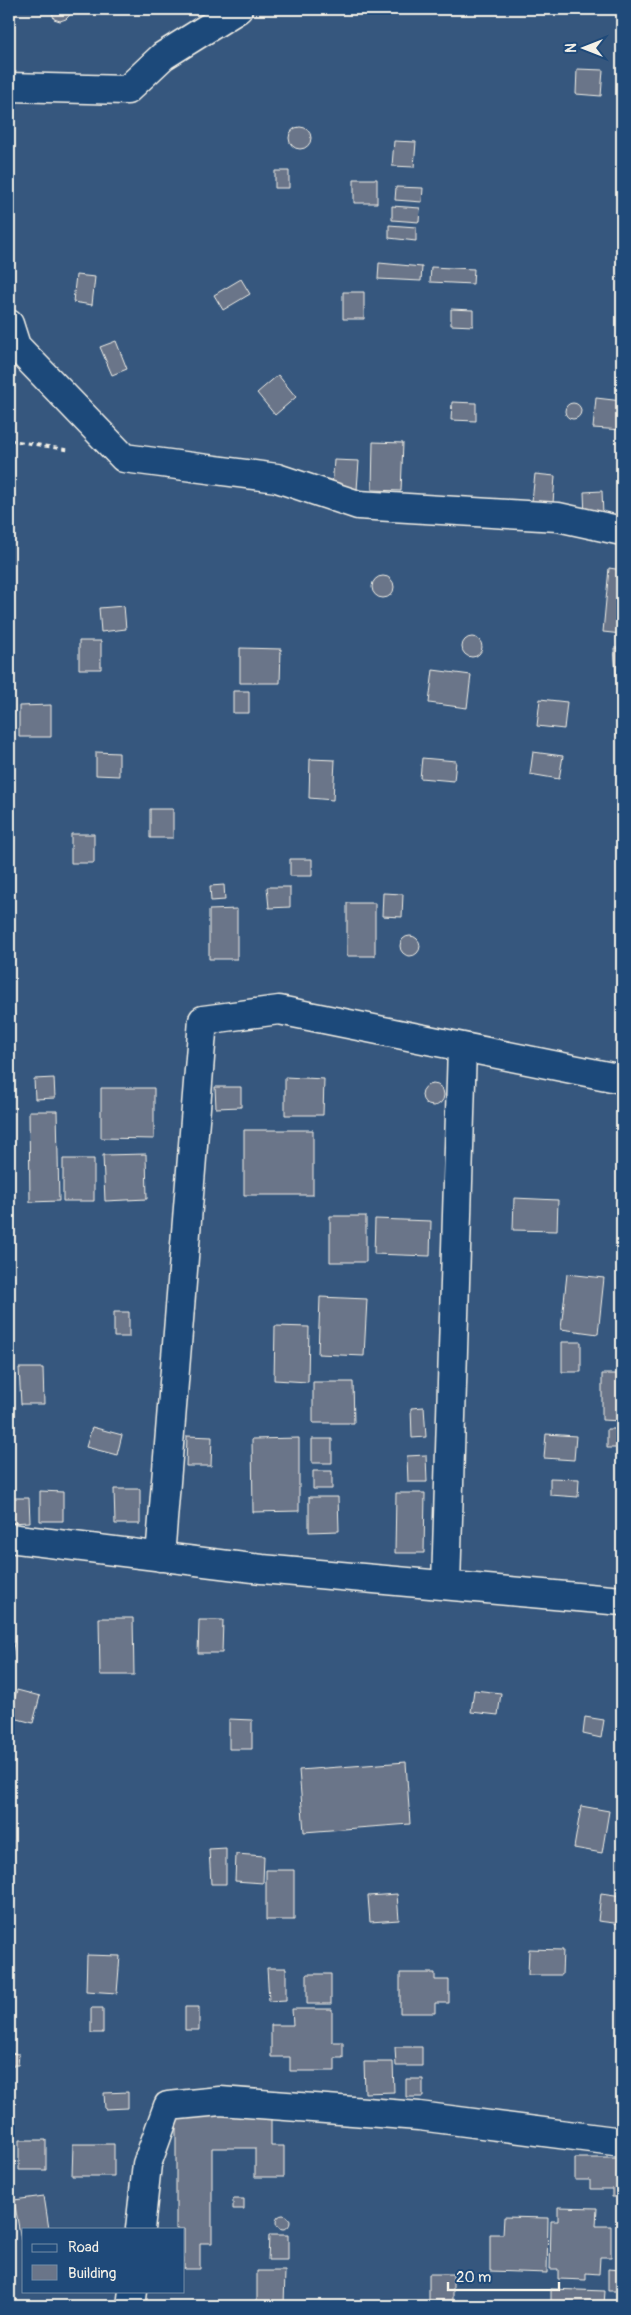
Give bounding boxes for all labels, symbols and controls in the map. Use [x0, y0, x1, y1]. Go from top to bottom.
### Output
north arrow [558, 22, 608, 72]
text: N [563, 43, 580, 53]
legend [22, 2228, 185, 2292]
text: Road [68, 2238, 99, 2257]
scale bar [448, 2260, 560, 2292]
text: Building [68, 2264, 116, 2283]
text: 20 m [456, 2268, 491, 2287]

